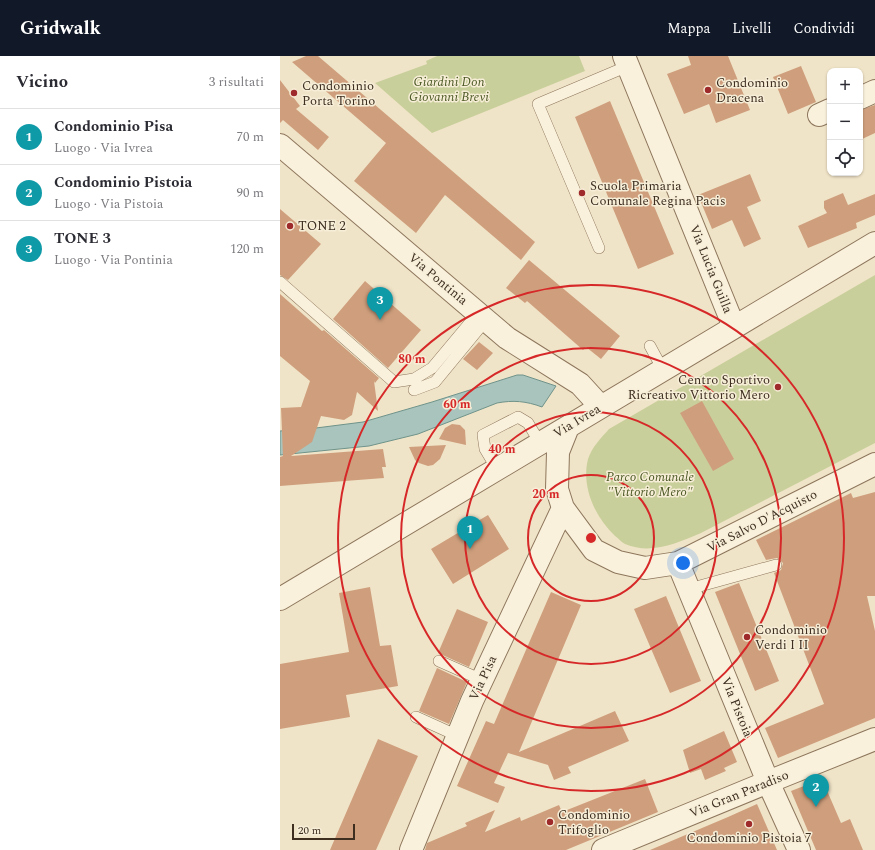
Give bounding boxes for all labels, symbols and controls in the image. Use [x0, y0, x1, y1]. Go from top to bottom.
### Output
text: Gridwalk [20, 14, 101, 43]
text: Mappa [667, 18, 710, 39]
text: Livelli [732, 18, 772, 39]
text: Condividi [794, 18, 855, 39]
map controls [827, 68, 863, 176]
button: + [827, 68, 863, 104]
text: Vicino [16, 69, 68, 95]
text: 3 risultati [209, 72, 264, 92]
park label: Giardini Don Giovanni Brevi [409, 72, 489, 107]
place label: Condominio Dracena [716, 73, 788, 108]
place label: Condominio Porta Torino [302, 76, 375, 111]
marker: Condominio Dracena [703, 85, 713, 95]
marker: Condominio Porta Torino [289, 88, 299, 98]
button: − [827, 104, 863, 140]
text: Condominio Pisa [54, 115, 173, 138]
text: 1 [25, 127, 33, 147]
text: 70 m [237, 127, 264, 147]
text: Luogo · Via Ivrea [54, 138, 153, 158]
button: locate [827, 140, 863, 176]
text: Condominio Pistoia [54, 171, 192, 194]
place label: Scuola Primaria Comunale Regina Pacis [590, 176, 726, 211]
text: 2 [25, 183, 33, 203]
text: 90 m [237, 183, 264, 203]
marker: Scuola Primaria Comunale Regina Pacis [577, 188, 587, 198]
text: Luogo · Via Pistoia [54, 194, 163, 214]
place label: TONE 2 [298, 216, 346, 236]
marker: TONE 2 [285, 221, 295, 231]
street label: Via Lucia Guilla [684, 222, 738, 317]
text: TONE 3 [54, 227, 111, 250]
text: 3 [25, 239, 33, 259]
text: 120 m [230, 239, 264, 259]
street label: Via Pontinia [404, 248, 473, 310]
text: Luogo · Via Pontinia [54, 250, 173, 270]
pin: 3 [367, 287, 393, 320]
text: 80 m [398, 350, 426, 369]
place label: Centro Sportivo Ricreativo Vittorio Mero [628, 370, 770, 405]
marker: Centro Sportivo Ricreativo Vittorio Mero [773, 382, 783, 392]
text: 60 m [443, 395, 471, 414]
street label: Via Ivrea [549, 399, 605, 443]
text: 40 m [488, 440, 516, 459]
park label: Parco Comunale "Vittorio Mero" [606, 467, 694, 502]
street label: Via Salvo D'Acquisto [703, 484, 821, 558]
text: 20 m [532, 485, 560, 504]
pin: 1 [457, 516, 483, 549]
centre of rings [584, 531, 598, 545]
your location [673, 553, 693, 573]
place label: Condominio Verdi I II [755, 620, 827, 655]
marker: Condominio Verdi I II [742, 632, 752, 642]
street label: Via Pisa [464, 652, 502, 704]
street label: Via Pistoia [716, 674, 758, 741]
street label: Via Gran Paradiso [686, 765, 792, 823]
pin: 2 [803, 774, 829, 807]
place label: Condominio Trifoglio [558, 805, 630, 840]
marker: Condominio Trifoglio [545, 817, 555, 827]
marker: Condominio Pistoia 7 [744, 819, 754, 829]
scale bar [292, 822, 355, 841]
text: 20 m [298, 822, 321, 839]
place label: Condominio Pistoia 7 [687, 828, 811, 848]

